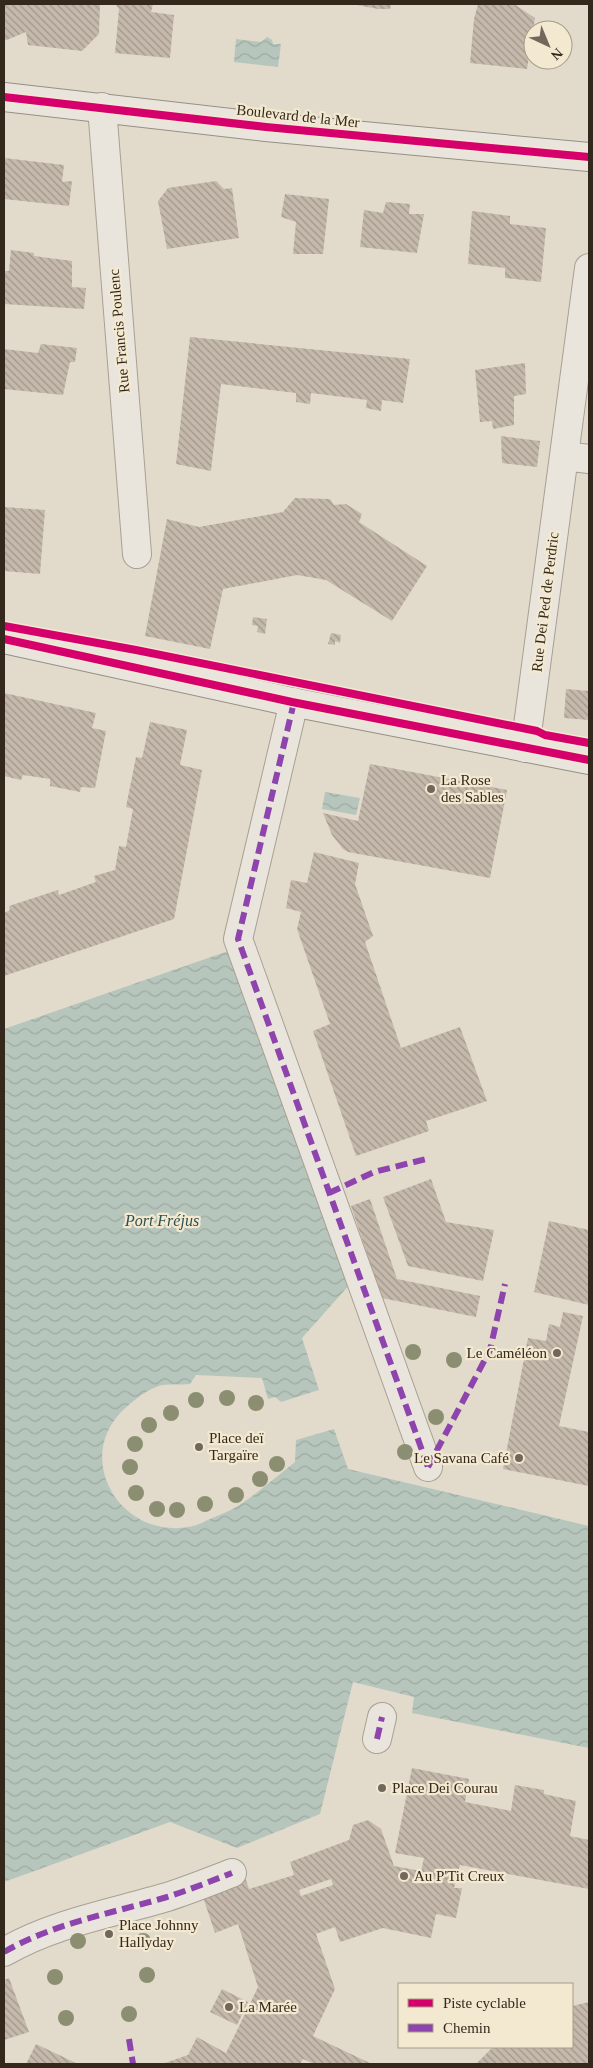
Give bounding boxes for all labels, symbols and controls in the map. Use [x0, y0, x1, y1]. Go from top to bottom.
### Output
north arrow [523, 20, 573, 70]
text: N [548, 45, 566, 63]
street label: Boulevard de la Mer [236, 102, 360, 130]
street label: Rue Francis Poulenc [106, 268, 132, 394]
street label: Rue Dei Ped de Perdric [528, 531, 562, 673]
place label: La Rose des Sables [441, 772, 504, 805]
marker: La Rose des Sables [425, 783, 437, 795]
water label: Port Fréjus [124, 1212, 199, 1230]
place label: Le Caméléon [467, 1345, 547, 1361]
marker: Le Caméléon [551, 1347, 563, 1359]
place label: Place deï Targaïre [209, 1430, 264, 1463]
marker: Place deï Targaïre [193, 1441, 205, 1453]
place label: Le Savana Café [414, 1450, 509, 1466]
marker: Le Savana Café [513, 1452, 525, 1464]
place label: Place Dei Courau [392, 1780, 498, 1796]
marker: Place Dei Courau [376, 1782, 388, 1794]
place label: Au P'Tit Creux [414, 1868, 505, 1884]
marker: Au P'Tit Creux [398, 1870, 410, 1882]
place label: Place Johnny Hallyday [119, 1917, 199, 1950]
marker: Place Johnny Hallyday [103, 1928, 115, 1940]
legend [398, 1983, 573, 2048]
text: Piste cyclable [443, 1995, 526, 2011]
place label: La Marée [239, 1999, 297, 2015]
marker: La Marée [223, 2001, 235, 2013]
text: Chemin [443, 2020, 491, 2036]

